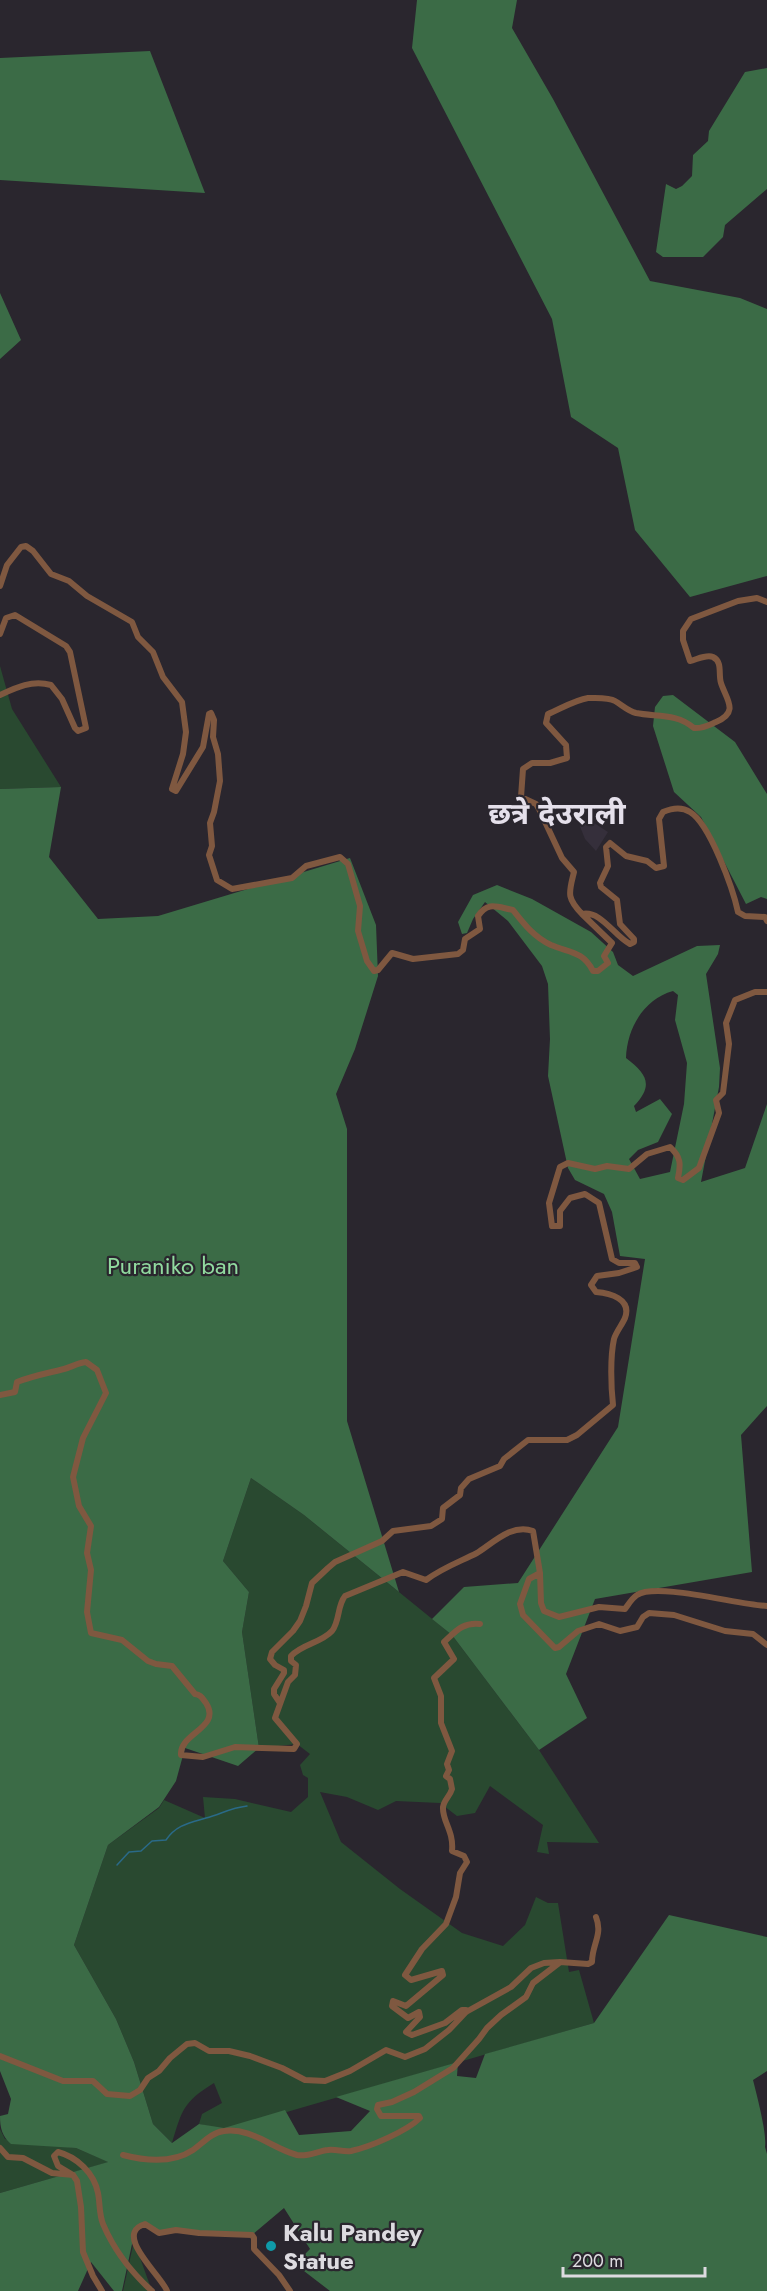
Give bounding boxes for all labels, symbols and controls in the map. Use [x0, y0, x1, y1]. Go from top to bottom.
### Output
district label: छत्रे देउराली [488, 792, 627, 835]
park label: Puraniko ban [107, 1248, 239, 1283]
place label: Kalu Pandey Statue [283, 2215, 422, 2278]
marker: Kalu Pandey Statue [264, 2239, 278, 2253]
scale bar [563, 2240, 706, 2278]
text: 200 m [572, 2248, 623, 2274]

